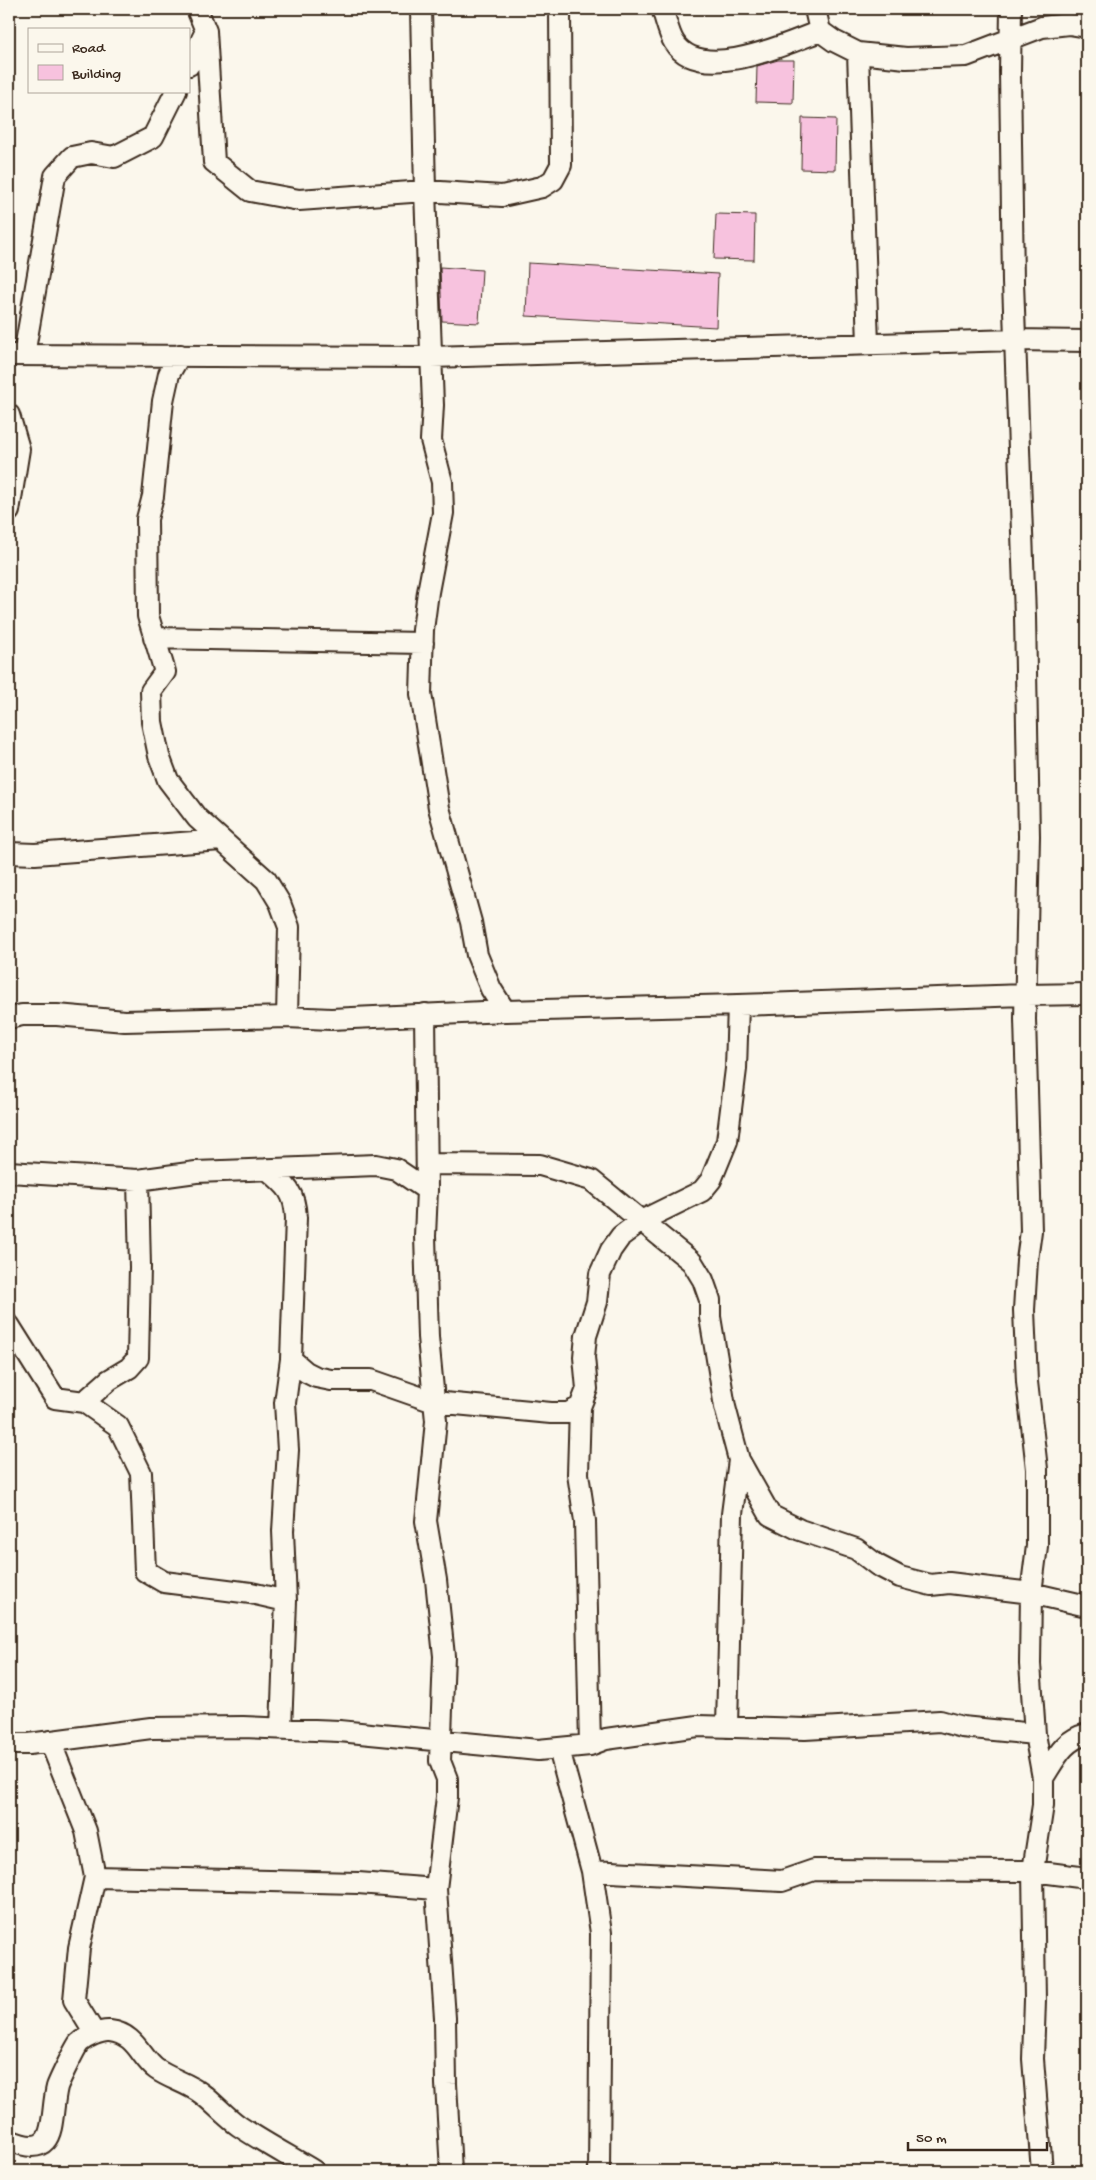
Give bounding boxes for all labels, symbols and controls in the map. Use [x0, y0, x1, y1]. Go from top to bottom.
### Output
legend [28, 28, 190, 92]
text: Road [72, 40, 106, 58]
text: Building [71, 66, 121, 84]
scale bar [908, 2120, 1047, 2152]
text: 50 m [916, 2130, 947, 2148]

